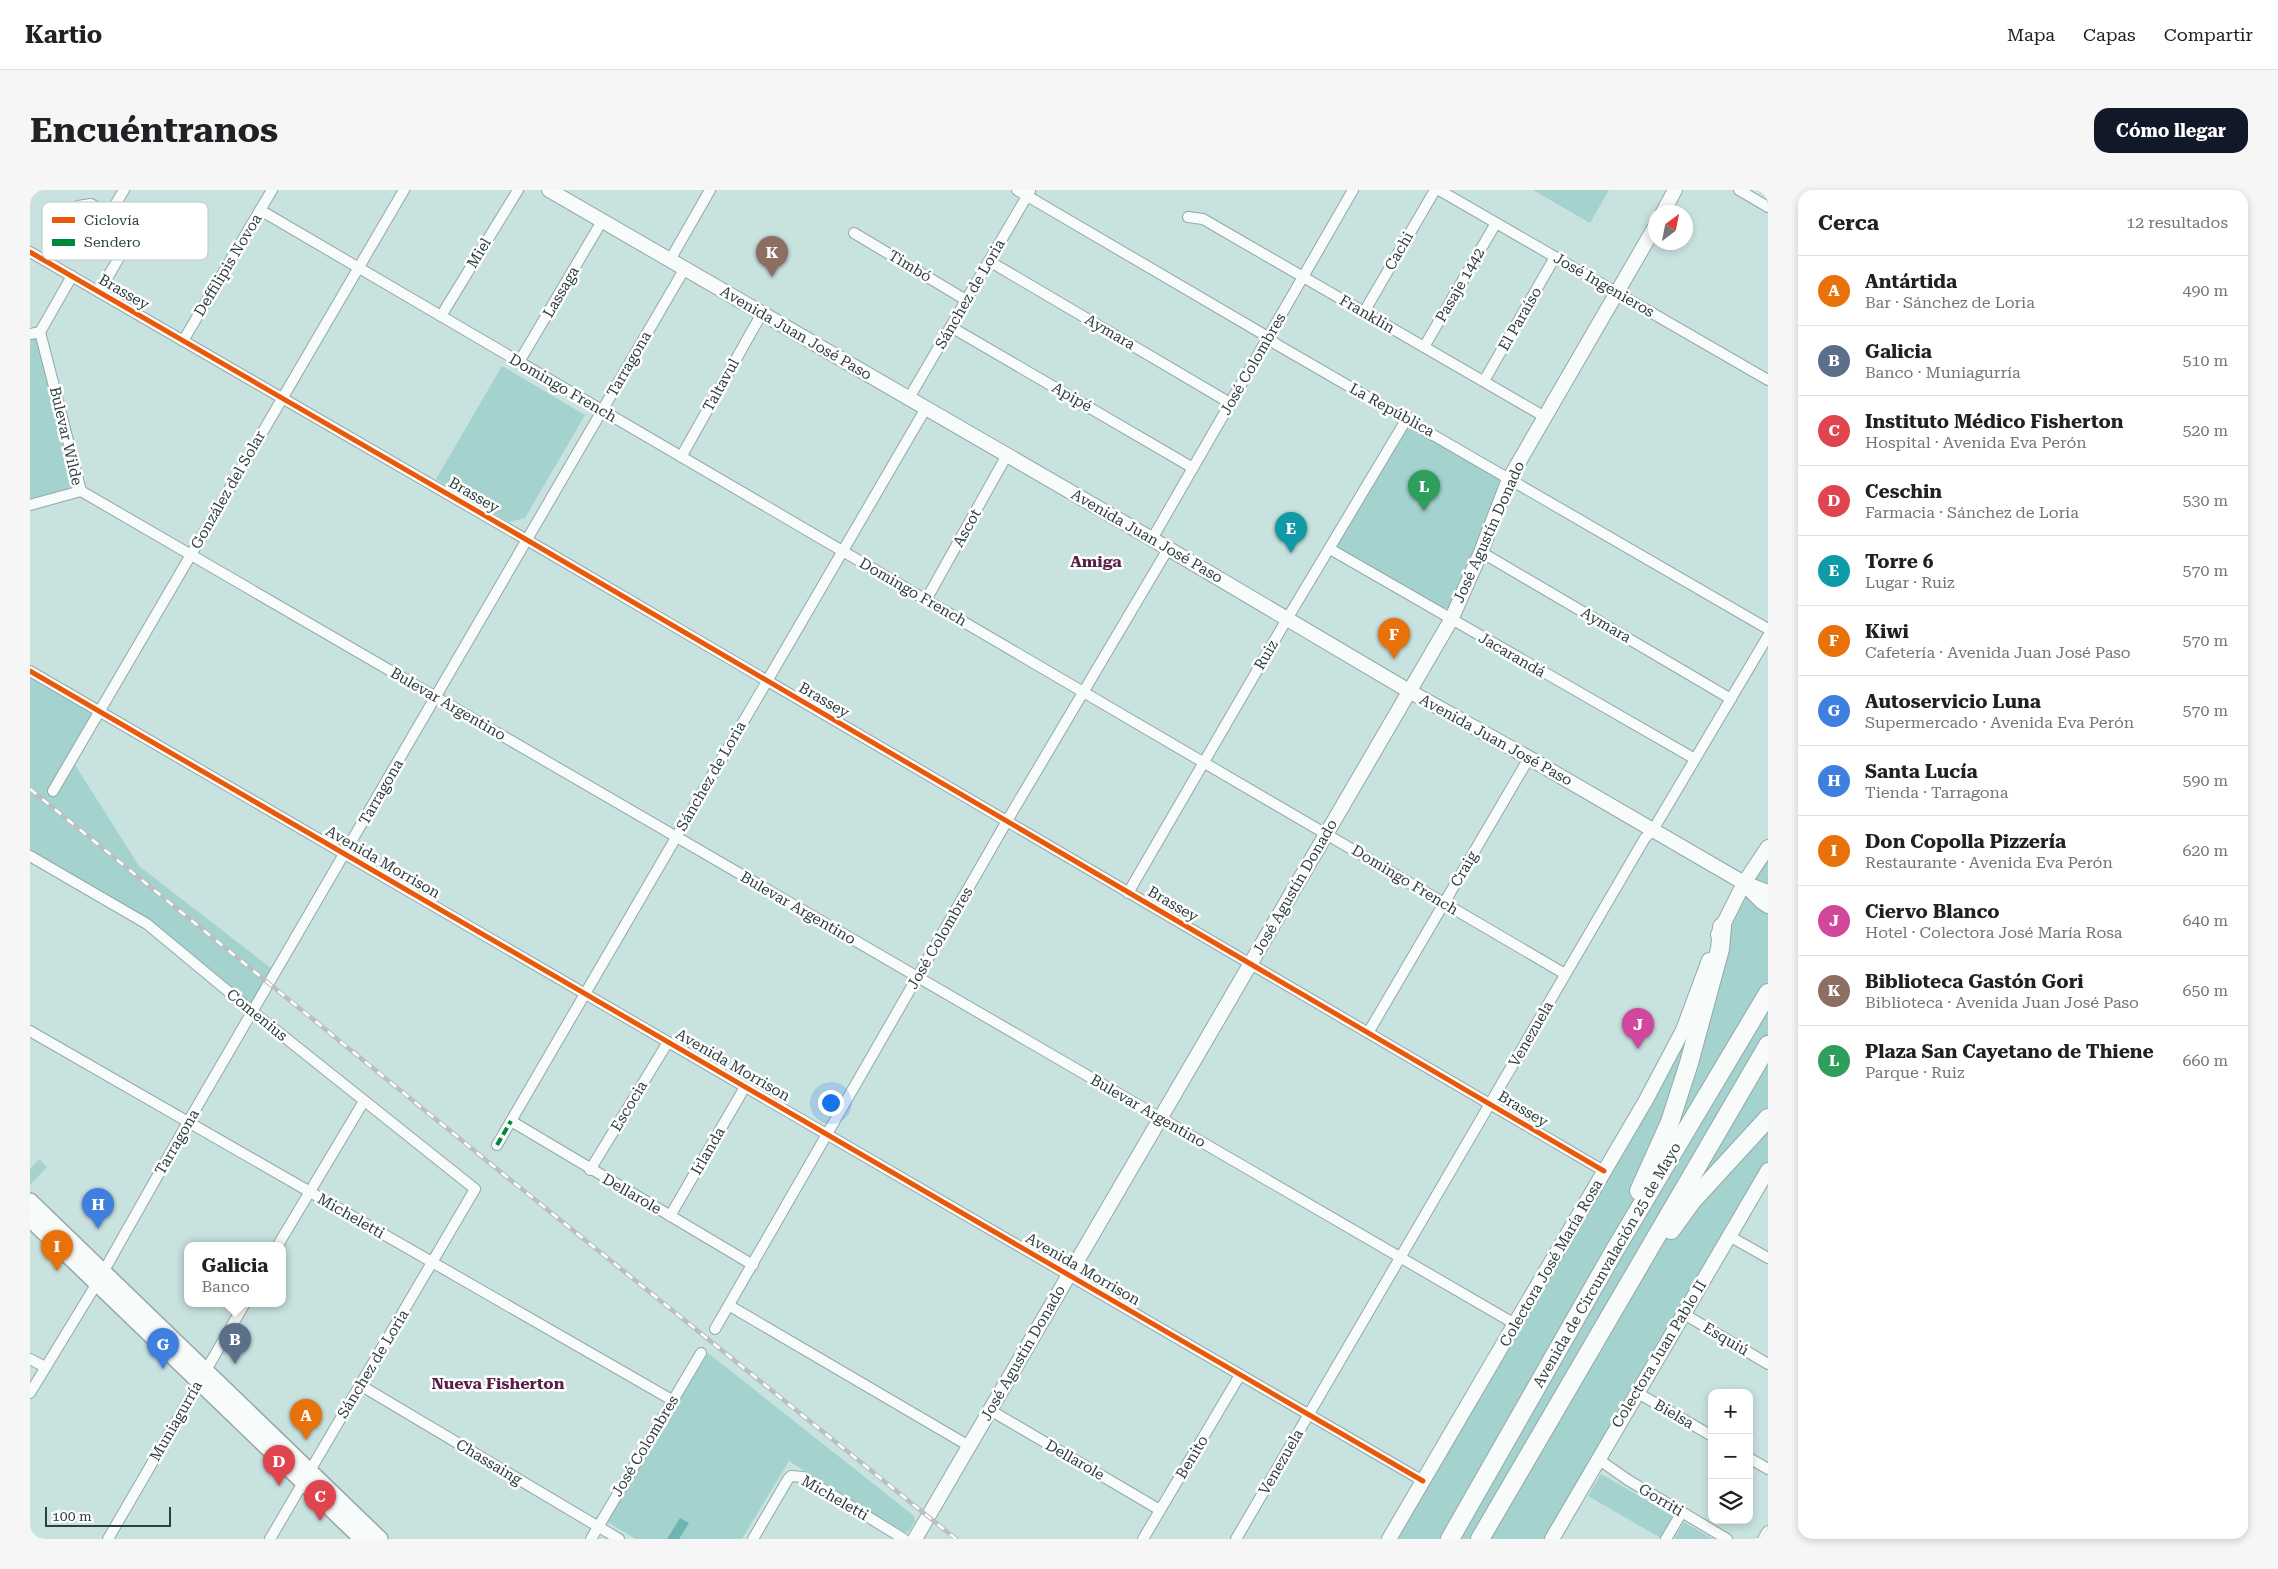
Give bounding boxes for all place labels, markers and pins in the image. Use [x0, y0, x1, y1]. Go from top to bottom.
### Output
pin: K [756, 236, 788, 277]
pin: L [1408, 470, 1440, 511]
pin: E [1275, 512, 1307, 553]
pin: F [1378, 618, 1410, 659]
pin: J [1622, 1008, 1654, 1049]
pin: H [82, 1188, 114, 1229]
pin: I [41, 1230, 73, 1271]
pin: B [219, 1323, 251, 1364]
pin: G [147, 1328, 179, 1369]
pin: A [290, 1399, 322, 1440]
pin: D [263, 1445, 295, 1486]
pin: C [304, 1480, 336, 1521]

